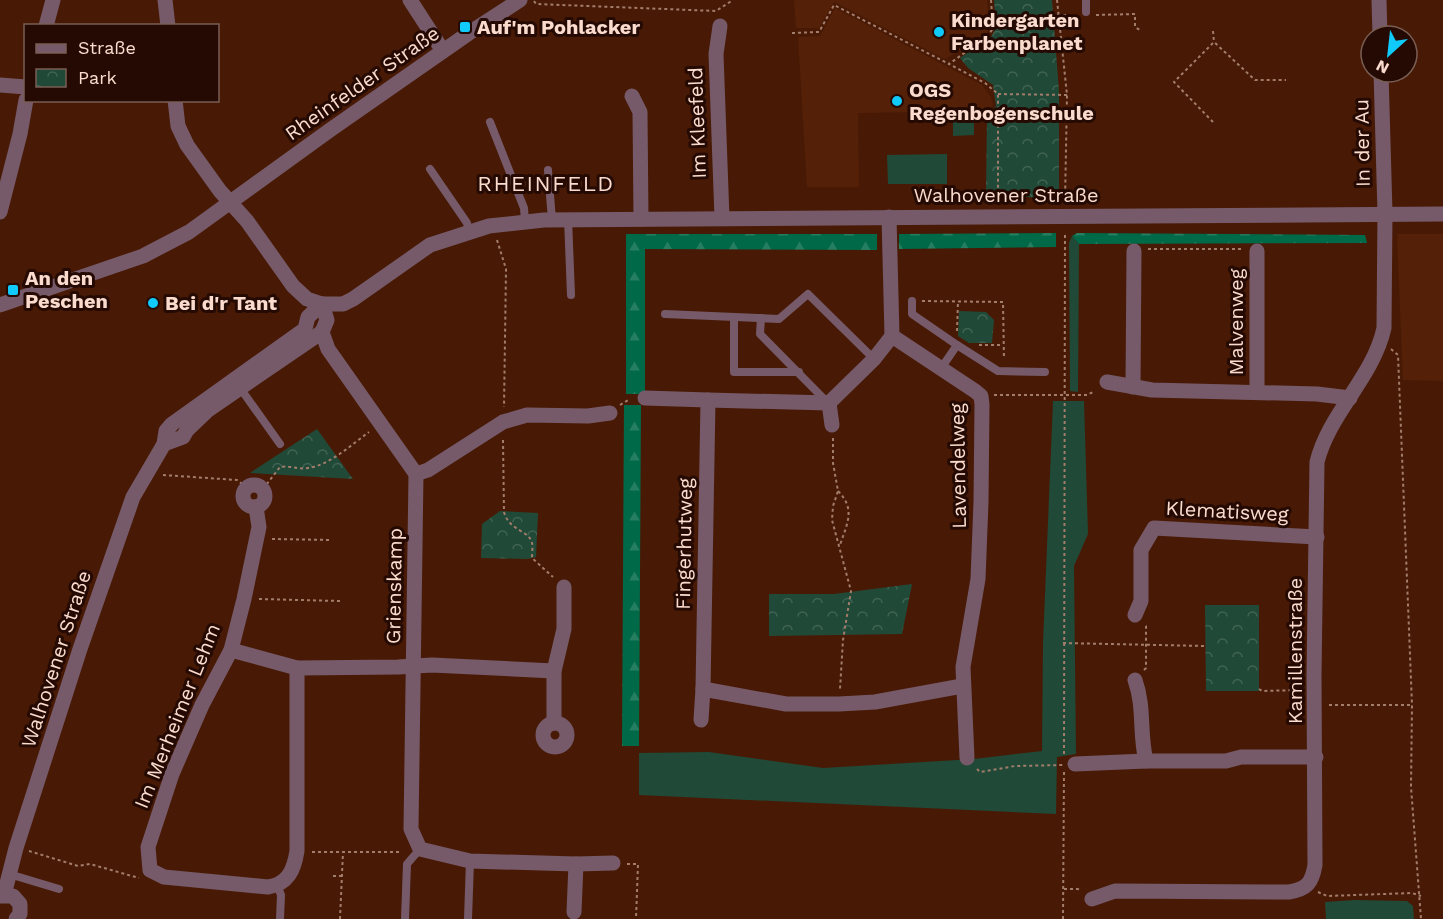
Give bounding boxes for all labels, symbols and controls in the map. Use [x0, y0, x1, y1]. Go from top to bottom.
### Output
place label: Kindergarten Farbenplanet [951, 8, 1083, 55]
place label: Auf'm Pohlacker [477, 15, 640, 39]
marker: Auf'm Pohlacker [458, 20, 472, 34]
street label: Rheinfelder Straße [280, 21, 444, 145]
legend [24, 24, 219, 102]
north arrow [1359, 24, 1419, 84]
marker: Kindergarten Farbenplanet [932, 25, 946, 39]
text: Straße [78, 37, 136, 58]
text: N [1373, 56, 1392, 78]
text: Park [78, 67, 117, 88]
street label: Im Kleefeld [683, 67, 711, 179]
place label: OGS Regenbogenschule [909, 78, 1094, 125]
marker: OGS Regenbogenschule [890, 94, 904, 108]
street label: In der Au [1349, 99, 1375, 187]
district label: RHEINFELD [477, 171, 615, 196]
street label: Walhovener Straße [914, 183, 1098, 207]
place label: An den Peschen [25, 266, 108, 313]
street label: Malvenweg [1224, 268, 1248, 375]
marker: An den Peschen [6, 283, 20, 297]
place label: Bei d'r Tant [165, 291, 277, 315]
marker: Bei d'r Tant [146, 296, 160, 310]
street label: Lavendelweg [945, 403, 971, 529]
street label: Fingerhutweg [671, 477, 697, 610]
street label: Klematisweg [1165, 496, 1289, 526]
street label: Grienskamp [381, 528, 407, 644]
street label: Walhovener Straße [16, 567, 96, 751]
street label: Kamillenstraße [1283, 578, 1307, 724]
street label: Im Merheimer Lehm [129, 620, 225, 812]

